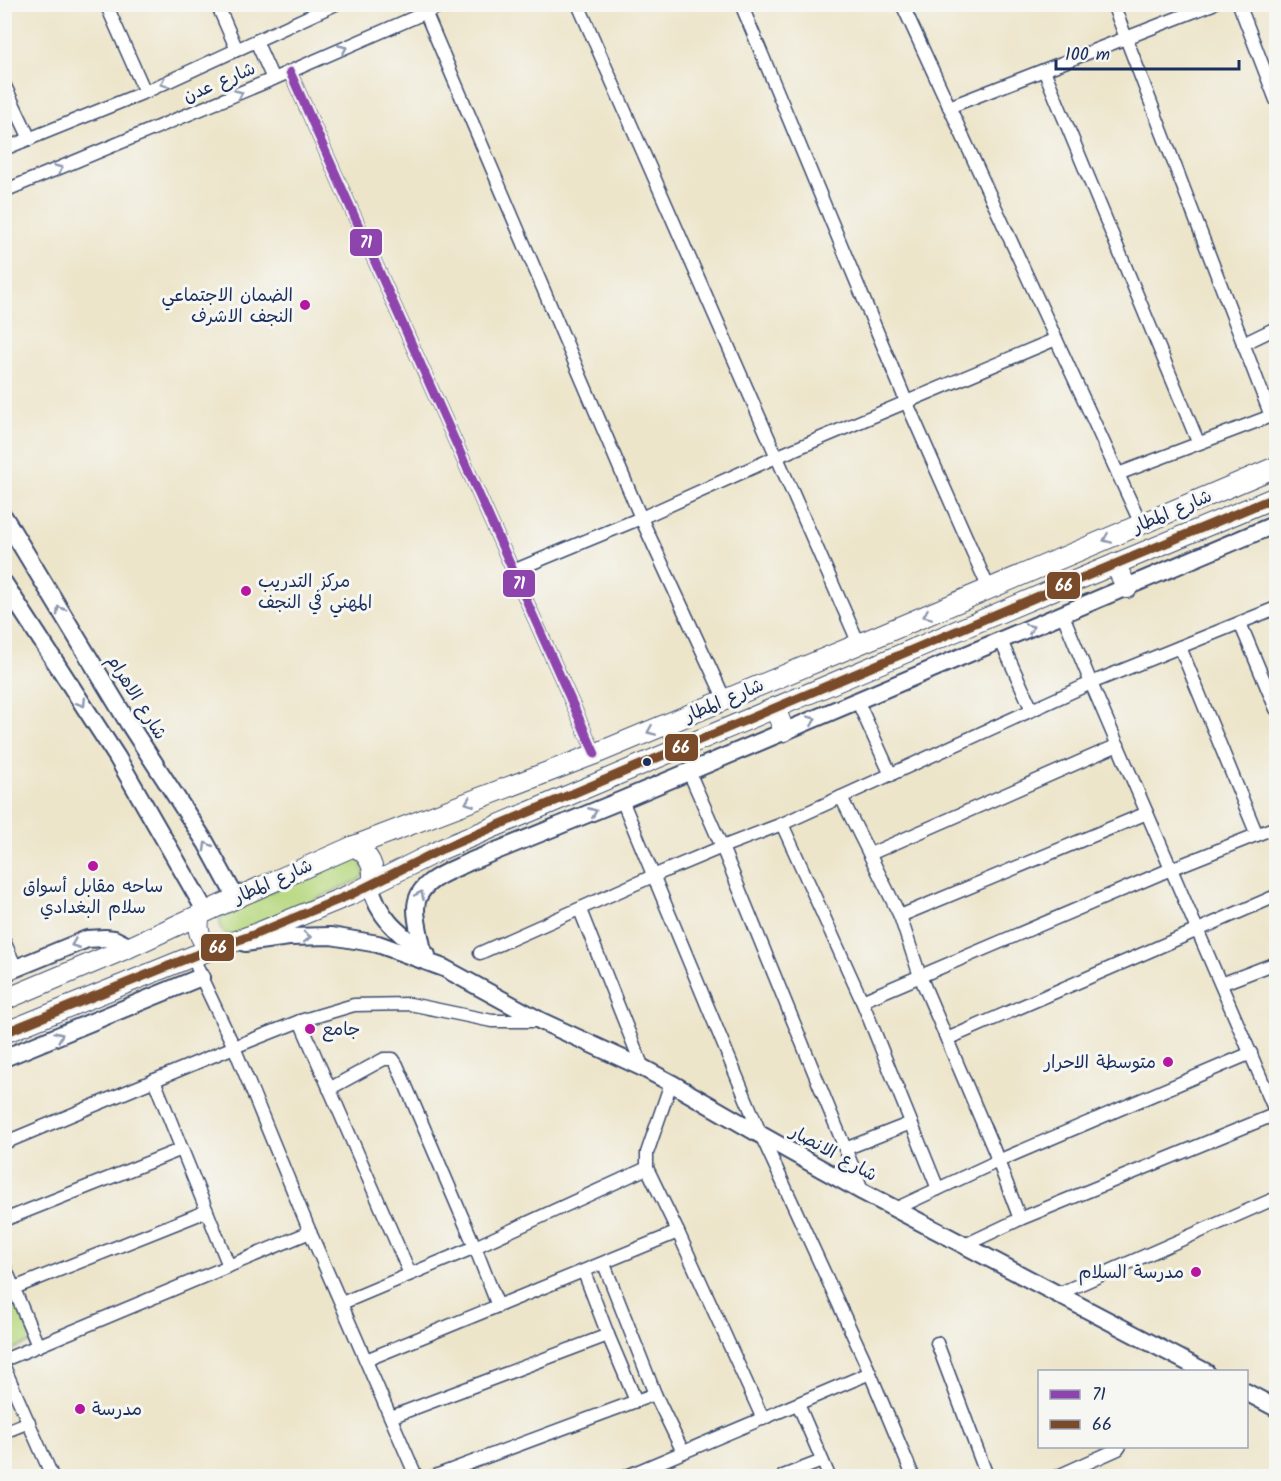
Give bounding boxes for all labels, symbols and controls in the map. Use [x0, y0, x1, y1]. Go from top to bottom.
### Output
scale bar [1056, 33, 1239, 71]
text: 100 m [1065, 41, 1110, 70]
one-way arrow [337, 44, 348, 56]
street label: شارع عدن [179, 55, 260, 112]
one-way arrow [160, 75, 171, 87]
one-way arrow [232, 89, 243, 101]
one-way arrow [52, 164, 63, 176]
line badge: 71 [349, 228, 383, 257]
text: 71 [360, 231, 372, 256]
place label: الضمان الاجتماعي النجف الاشرف [162, 282, 293, 332]
marker: الضمان الاجتماعي النجف الاشرف [298, 298, 312, 312]
street label: شارع المطار [1126, 483, 1217, 543]
one-way arrow [1102, 531, 1113, 543]
place label: مركز التدريب المهني في النجف [258, 568, 372, 618]
line badge: 71 [502, 569, 536, 598]
line badge: 66 [1046, 571, 1081, 600]
text: 71 [513, 572, 525, 597]
text: 66 [1055, 574, 1073, 599]
marker: مركز التدريب المهني في النجف [239, 584, 253, 598]
one-way arrow [56, 606, 67, 616]
one-way arrow [923, 608, 934, 620]
one-way arrow [1024, 623, 1035, 635]
street label: شارع الاهرام [98, 649, 173, 746]
street label: شارع المطار [678, 672, 769, 732]
one-way arrow [74, 696, 85, 707]
one-way arrow [805, 715, 816, 727]
one-way arrow [646, 724, 657, 736]
line badge: 66 [664, 733, 699, 762]
text: 66 [672, 736, 690, 761]
unlabelled marker [641, 756, 653, 768]
one-way arrow [464, 795, 475, 808]
one-way arrow [587, 807, 598, 819]
one-way arrow [203, 842, 215, 853]
street label: شارع المطار [228, 852, 318, 913]
marker: ساحه مقابل أسواق سلام البغدادي [86, 859, 100, 873]
place label: ساحه مقابل أسواق سلام البغدادي [23, 873, 163, 923]
one-way arrow [413, 891, 425, 902]
one-way arrow [302, 931, 311, 943]
line badge: 66 [200, 933, 235, 962]
text: 66 [209, 936, 227, 961]
one-way arrow [70, 937, 81, 949]
place label: جامع [322, 1016, 360, 1045]
marker: جامع [303, 1022, 317, 1036]
one-way arrow [52, 1031, 63, 1043]
place label: متوسطة الاحرار [1042, 1049, 1156, 1078]
marker: متوسطة الاحرار [1161, 1055, 1175, 1069]
street label: شارع الانصار [783, 1118, 882, 1190]
place label: مدرسة السلام [1078, 1259, 1184, 1288]
marker: مدرسة السلام [1189, 1265, 1203, 1279]
legend [1038, 1370, 1248, 1448]
text: 71 [1092, 1381, 1106, 1410]
place label: مدرسة [92, 1396, 142, 1425]
marker: مدرسة [73, 1402, 87, 1416]
text: 66 [1092, 1411, 1112, 1440]

